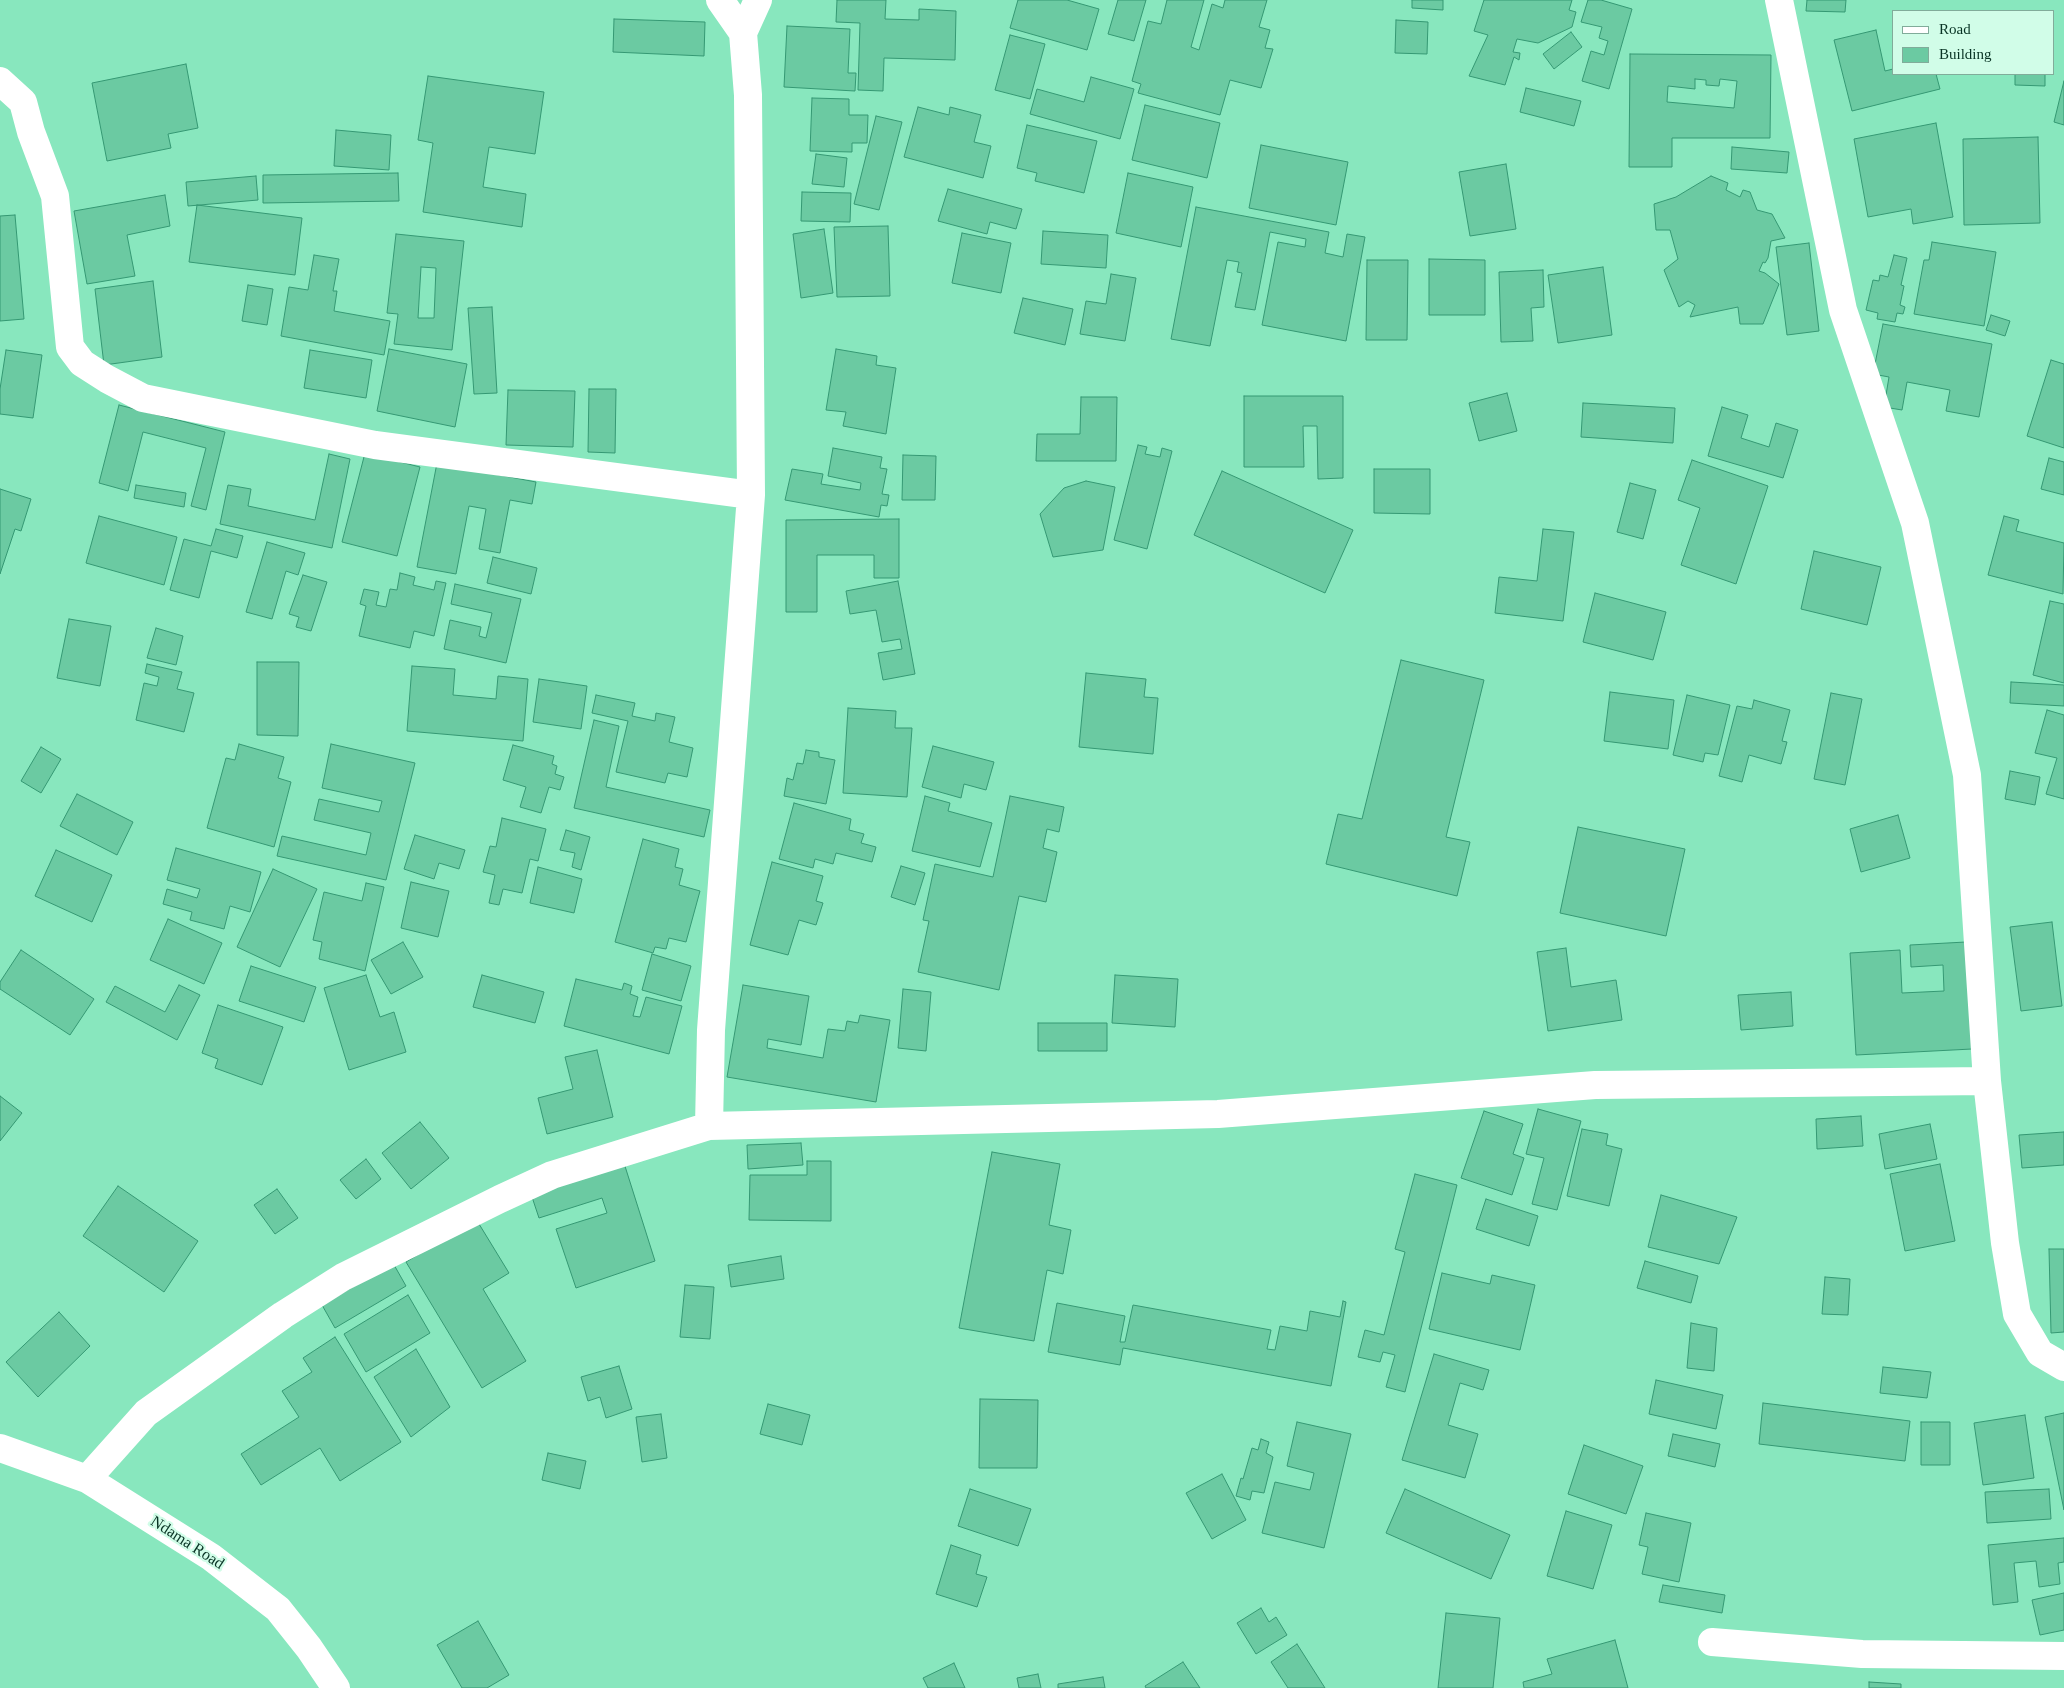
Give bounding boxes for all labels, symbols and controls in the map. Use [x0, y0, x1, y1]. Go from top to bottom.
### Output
legend [1892, 10, 2054, 75]
text: Road [1939, 21, 1971, 37]
text: Building [1939, 46, 1992, 62]
street label: Ndama Road [147, 1512, 227, 1574]

